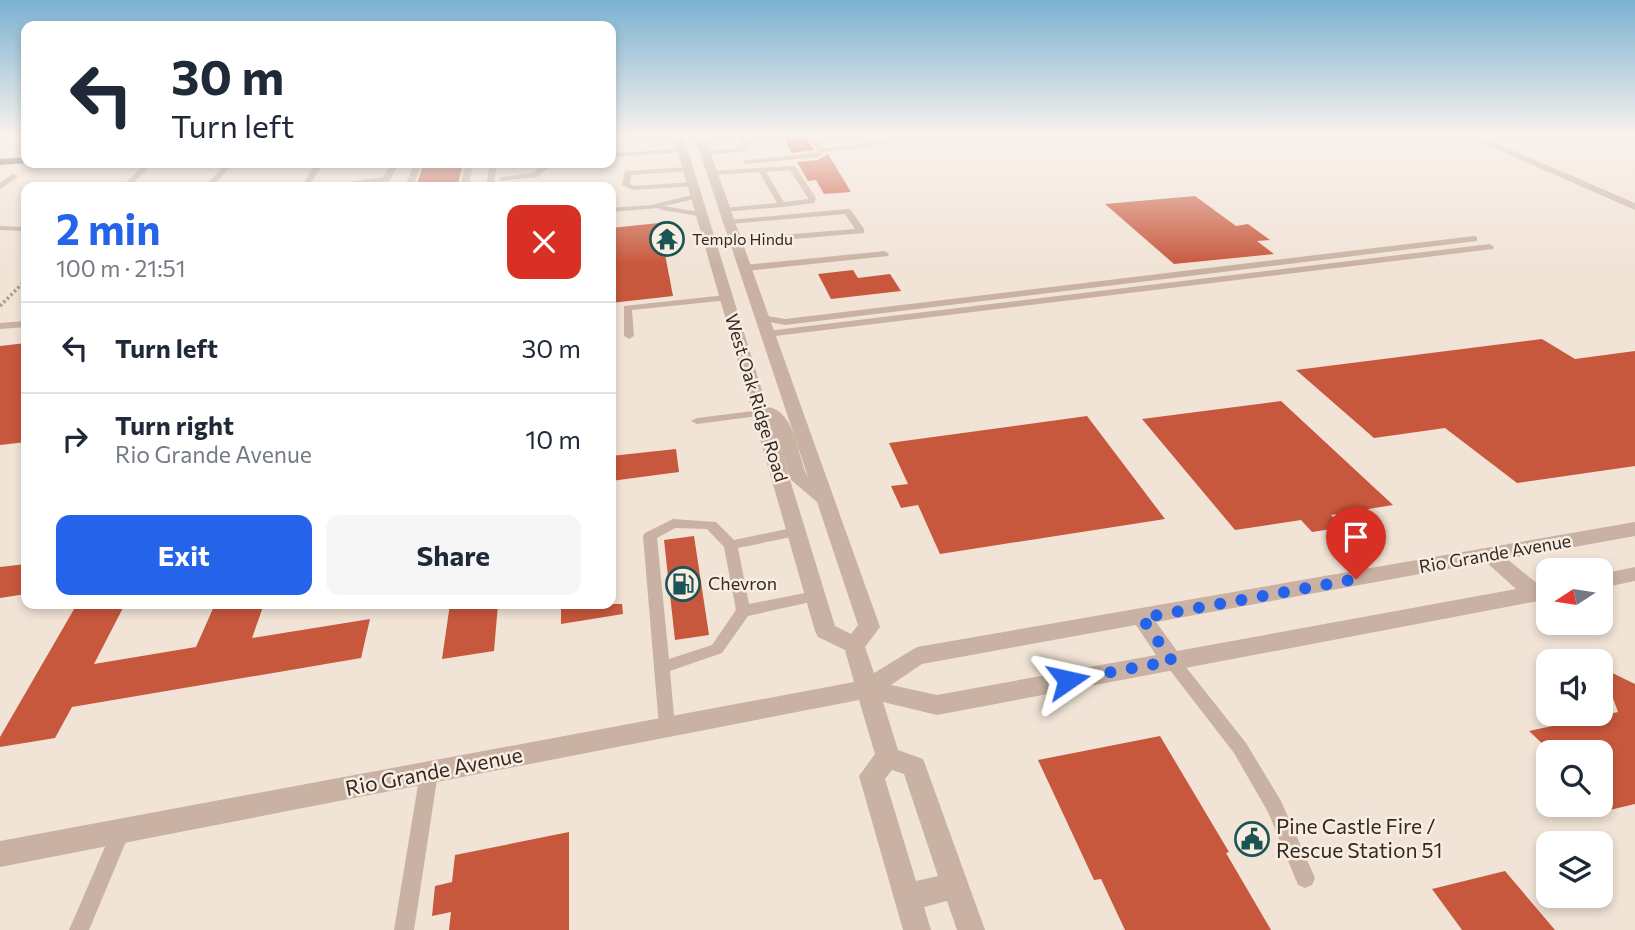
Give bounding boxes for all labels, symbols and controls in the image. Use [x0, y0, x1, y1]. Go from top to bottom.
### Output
text: 30 m [171, 45, 284, 105]
icon: left [56, 49, 147, 140]
text: Turn left [171, 105, 295, 145]
text: 2 min [56, 202, 161, 254]
button: close [507, 205, 581, 279]
temple icon: Templo Hindu [648, 220, 686, 258]
place label: Templo Hindu [692, 229, 793, 248]
text: 100 m · 21:51 [56, 254, 186, 282]
street label: West Oak Ridge Road [721, 311, 793, 484]
icon: left [56, 329, 94, 367]
text: Turn left [115, 332, 218, 363]
text: 30 m [522, 332, 581, 363]
text: Turn right [115, 409, 234, 440]
icon: right [56, 420, 94, 458]
text: 10 m [525, 423, 581, 454]
text: Rio Grande Avenue [115, 440, 312, 468]
pin [1326, 507, 1386, 579]
button: Exit [56, 515, 312, 595]
button: Share [326, 515, 581, 595]
icon: arrive [1337, 518, 1375, 556]
street label: Rio Grande Avenue [1417, 529, 1573, 577]
north arrow [1536, 558, 1614, 635]
map controls [1536, 558, 1613, 908]
fuel station icon: Chevron [664, 565, 702, 603]
place label: Chevron [708, 572, 777, 594]
position arrow [1031, 643, 1105, 717]
button: sound [1536, 649, 1613, 726]
button: search [1536, 740, 1613, 817]
street label: Rio Grande Avenue [343, 741, 524, 800]
place label: Pine Castle Fire / Rescue Station 51 [1276, 813, 1443, 862]
public building icon: Pine Castle Fire / Rescue Station 51 [1233, 820, 1271, 858]
button: layers [1536, 831, 1613, 908]

